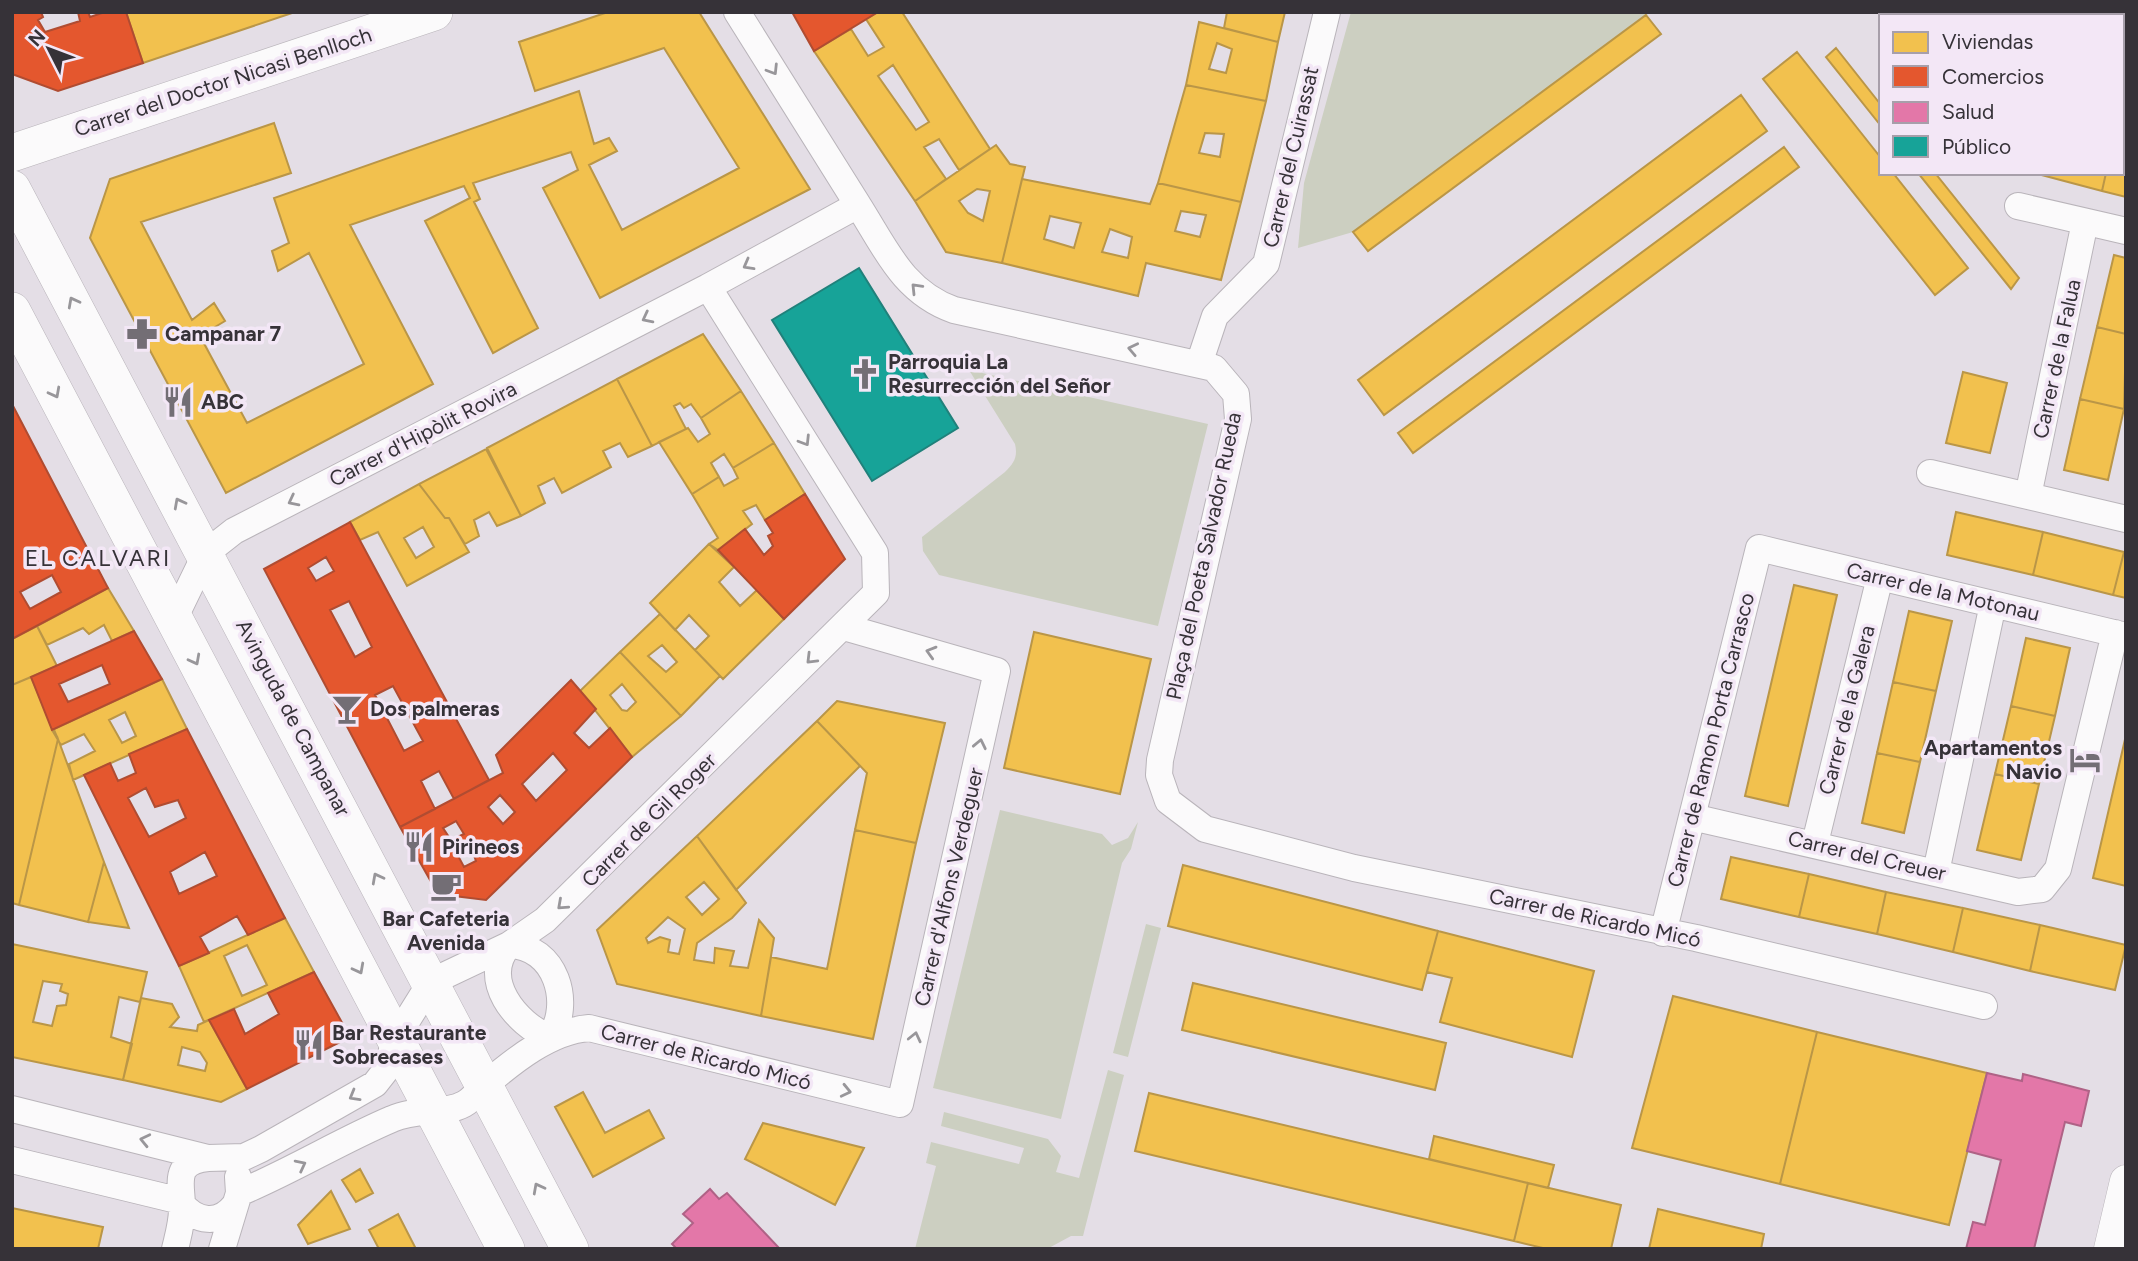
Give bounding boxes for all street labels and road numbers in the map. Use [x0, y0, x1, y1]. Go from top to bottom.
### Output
street label: Carrer del Doctor Nicasi Benlloch [71, 22, 375, 142]
street label: Carrer del Cuirassat [1258, 64, 1324, 250]
street label: Carrer de la Falua [2027, 277, 2086, 441]
street label: Carrer d'Hipòlit Rovira [325, 375, 521, 492]
street label: Plaça del Poeta Salvador Rueda [1161, 410, 1246, 702]
street label: Carrer de la Motonau [1844, 557, 2042, 626]
street label: Carrer de Ramon Porta Carrasco [1662, 590, 1759, 890]
street label: Avinguda de Campanar [231, 615, 356, 820]
street label: Carrer de la Galera [1813, 623, 1880, 797]
street label: Carrer de Gil Roger [576, 747, 721, 892]
street label: Carrer d'Alfons Verdeguer [909, 765, 988, 1009]
street label: Carrer del Creuer [1786, 825, 1949, 886]
street label: Carrer de Ricardo Micó [1487, 883, 1703, 952]
street label: Carrer de Ricardo Micó [598, 1018, 814, 1095]

